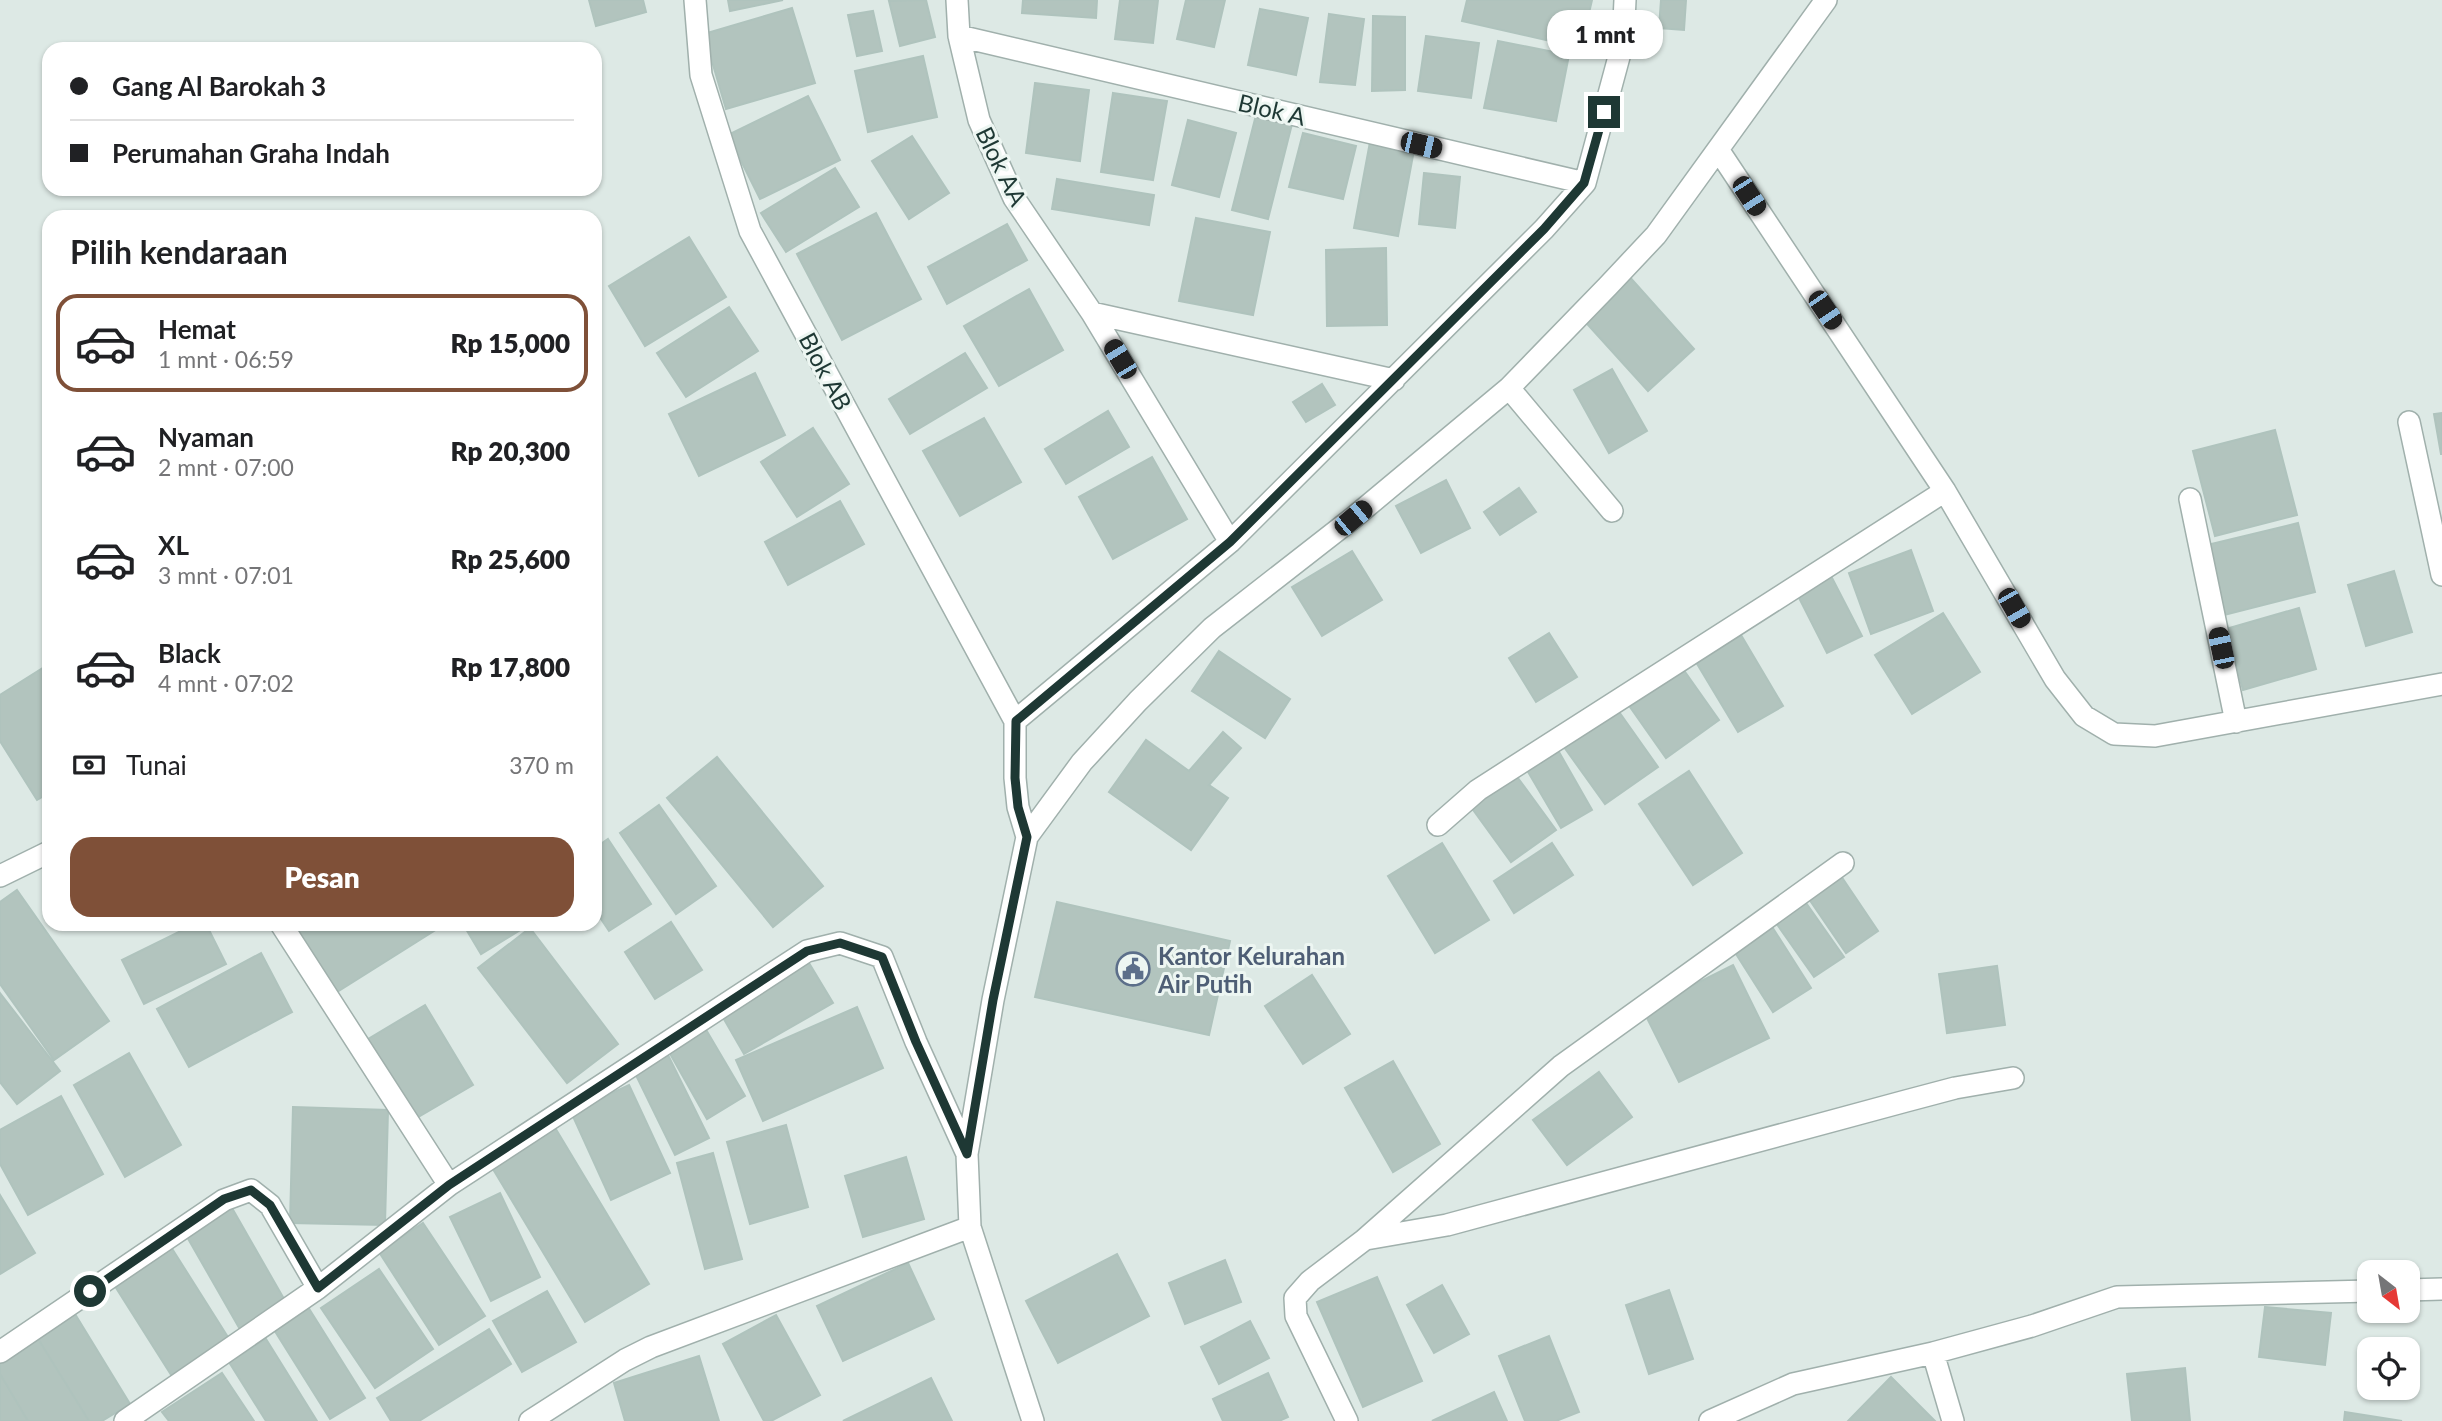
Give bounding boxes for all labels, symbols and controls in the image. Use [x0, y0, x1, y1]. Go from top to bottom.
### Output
callout: 1 mnt [1546, 10, 1662, 60]
text: 1 mnt [1575, 20, 1635, 48]
text: Gang Al Barokah 3 [112, 70, 326, 102]
street label: Blok A [1235, 87, 1309, 131]
route end [1588, 96, 1620, 128]
street label: Blok AA [970, 122, 1034, 211]
car [1399, 130, 1444, 160]
text: Perumahan Graha Indah [112, 137, 390, 169]
car [1729, 173, 1770, 219]
text: Pilih kendaraan [70, 232, 288, 271]
car [1805, 287, 1846, 333]
icon: car [74, 312, 137, 375]
text: Hemat [158, 313, 236, 345]
text: Rp 15,000 [450, 327, 570, 359]
street label: Blok AB [794, 327, 858, 415]
car [1101, 336, 1140, 382]
text: 1 mnt · 06:59 [158, 345, 294, 373]
icon: car [74, 420, 137, 483]
text: Nyaman [158, 421, 254, 453]
text: Rp 20,300 [450, 435, 570, 467]
text: 2 mnt · 07:00 [158, 453, 294, 481]
car [1331, 496, 1376, 540]
icon: car [74, 528, 137, 591]
text: XL [158, 529, 189, 561]
text: Rp 25,600 [450, 543, 570, 575]
text: 3 mnt · 07:01 [158, 561, 294, 589]
car [1995, 585, 2034, 631]
car [2207, 625, 2236, 671]
icon: car [74, 636, 137, 699]
text: Black [158, 637, 221, 669]
text: Rp 17,800 [450, 651, 570, 683]
text: 4 mnt · 07:02 [158, 669, 294, 697]
icon: cash [70, 746, 108, 784]
text: Tunai [126, 749, 187, 781]
text: 370 m [509, 751, 574, 779]
button: Pesan [70, 837, 574, 917]
place label: Kantor Kelurahan Air Putih [1157, 941, 1345, 998]
public building icon: Kantor Kelurahan Air Putih [1114, 950, 1152, 988]
north arrow [2357, 1260, 2420, 1323]
map controls [2357, 1260, 2420, 1400]
route start [74, 1275, 106, 1307]
button: locate [2357, 1337, 2420, 1400]

